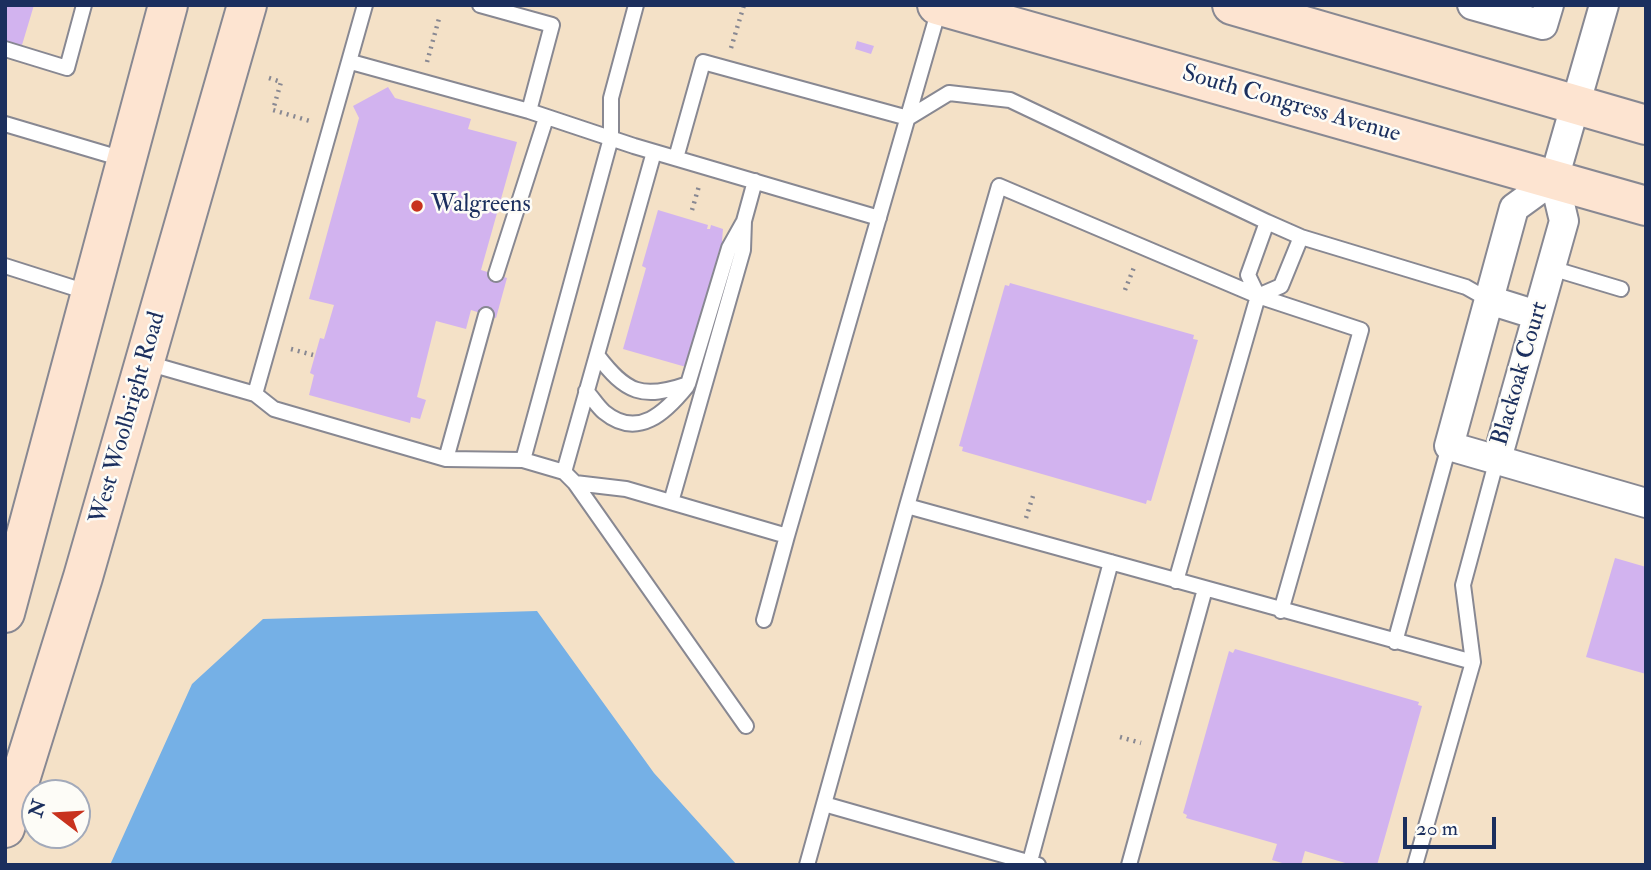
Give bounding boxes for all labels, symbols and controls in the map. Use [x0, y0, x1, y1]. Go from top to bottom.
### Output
street label: South Congress Avenue [1178, 60, 1404, 150]
place label: Walgreens [431, 192, 531, 220]
marker: Walgreens [409, 198, 425, 214]
street label: Blackoak Court [1487, 299, 1555, 449]
street label: West Woolbright Road [85, 309, 173, 527]
north arrow [21, 779, 91, 849]
text: N [24, 797, 52, 820]
scale bar [1406, 804, 1499, 848]
text: 20 m [1416, 815, 1458, 842]

